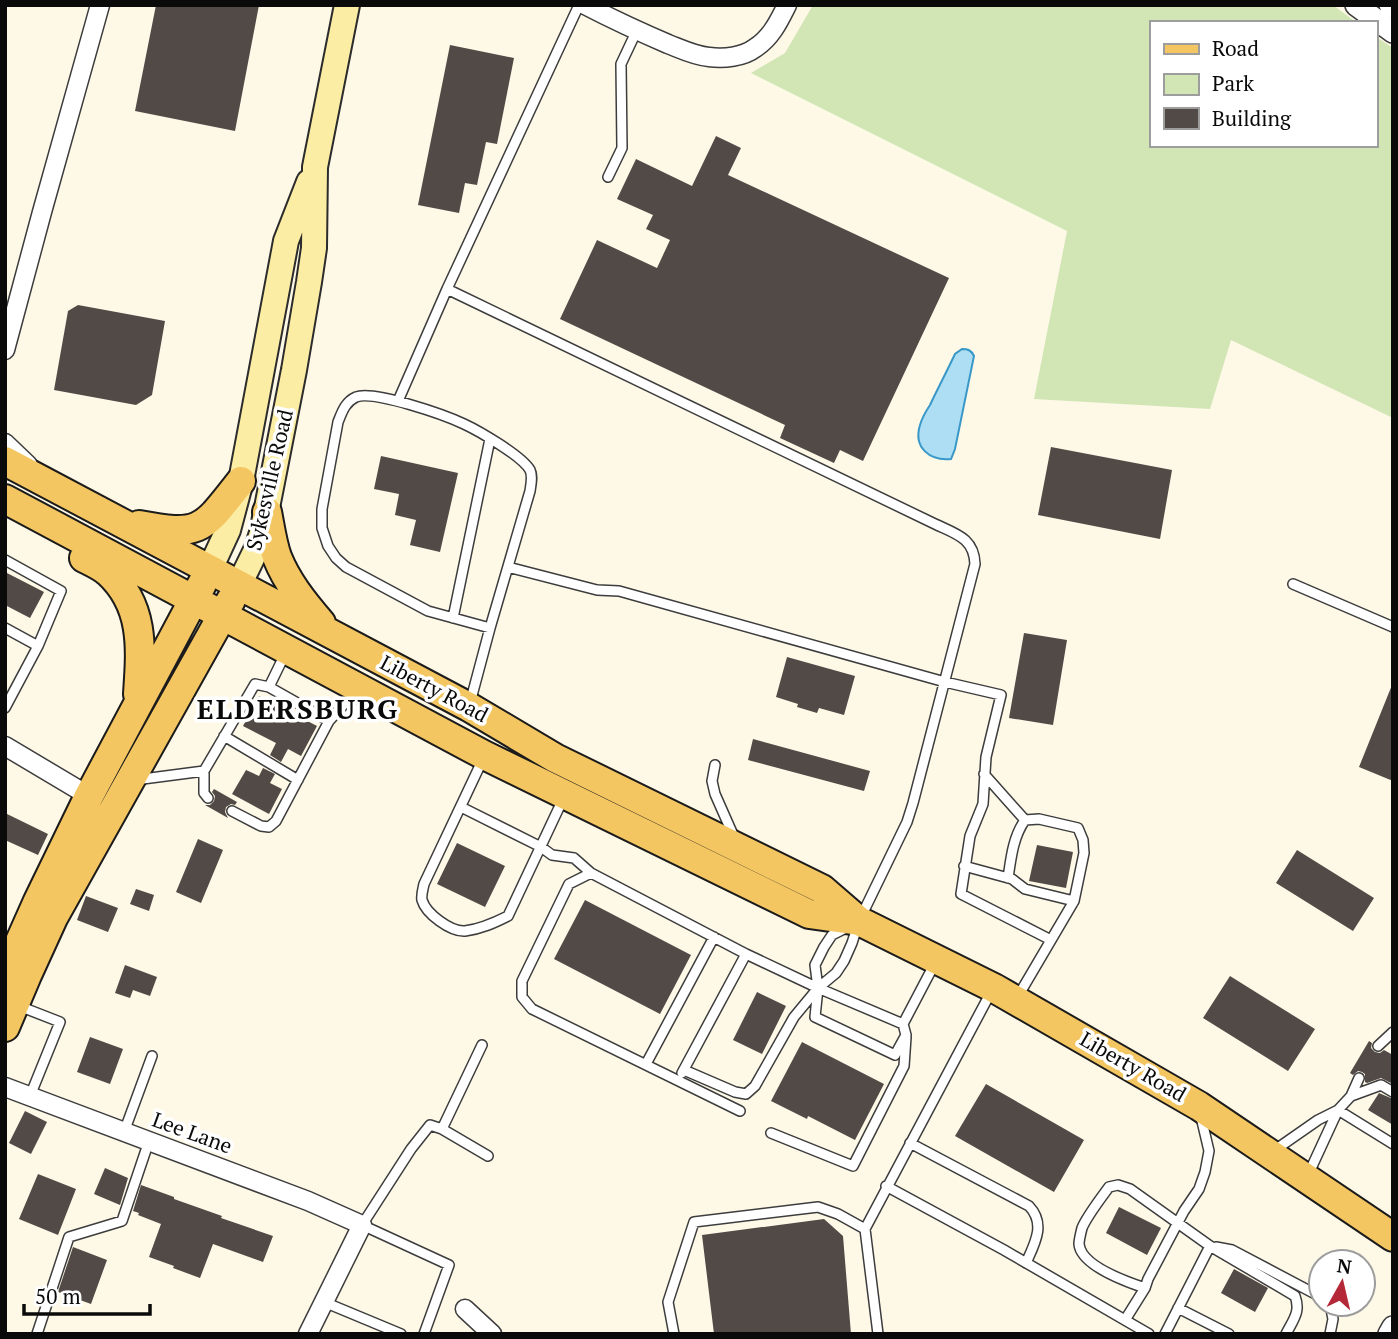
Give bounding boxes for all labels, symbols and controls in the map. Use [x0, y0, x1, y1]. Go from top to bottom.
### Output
legend [1150, 21, 1377, 147]
text: Road [1212, 34, 1259, 62]
text: Park [1212, 69, 1254, 97]
text: Building [1212, 104, 1292, 132]
street label: Sykesville Road [239, 406, 299, 553]
street label: Liberty Road [376, 648, 494, 728]
district label: ELDERSBURG [197, 690, 399, 727]
street label: Liberty Road [1075, 1024, 1192, 1108]
street label: Lee Lane [149, 1105, 236, 1159]
north arrow [1307, 1248, 1377, 1318]
text: N [1336, 1252, 1354, 1279]
scale bar [24, 1272, 150, 1316]
text: 50 m [35, 1282, 81, 1310]

